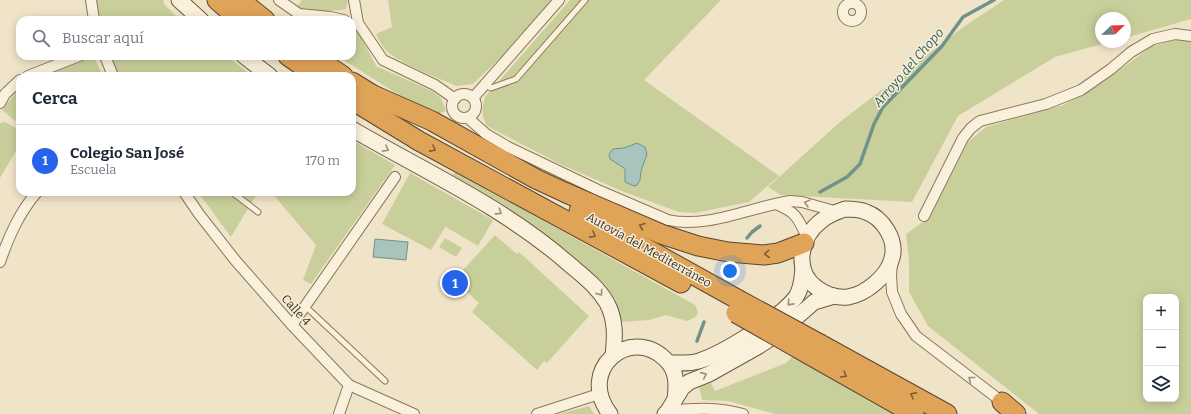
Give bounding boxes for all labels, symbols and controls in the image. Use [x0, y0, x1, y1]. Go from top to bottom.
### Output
north arrow [1095, 12, 1131, 48]
search box [16, 16, 356, 60]
water label: Arroyo del Chopo [869, 25, 947, 111]
icon: search [30, 27, 52, 49]
text: Buscar aquí [62, 29, 144, 47]
text: Cerca [32, 88, 77, 109]
text: Colegio San José [70, 144, 184, 162]
one-way arrow [382, 144, 389, 151]
one-way arrow [429, 144, 436, 151]
text: 1 [42, 153, 48, 168]
text: 170 m [305, 153, 340, 168]
text: Escuela [70, 162, 116, 177]
one-way arrow [804, 200, 810, 208]
one-way arrow [495, 207, 502, 215]
street label: Autovía del Mediterráneo [584, 210, 714, 290]
one-way arrow [638, 223, 646, 231]
one-way arrow [589, 230, 596, 238]
one-way arrow [764, 250, 770, 259]
your location [720, 261, 740, 281]
pin: 1 [442, 268, 468, 298]
one-way arrow [595, 289, 603, 296]
street label: Calle 4 [278, 292, 314, 328]
map controls [1143, 294, 1179, 402]
button: + [1143, 294, 1179, 330]
one-way arrow [787, 298, 795, 306]
button: − [1143, 330, 1179, 366]
button: layers [1143, 366, 1179, 402]
one-way arrow [840, 370, 847, 377]
one-way arrow [701, 372, 708, 380]
one-way arrow [969, 376, 976, 383]
one-way arrow [910, 392, 917, 400]

